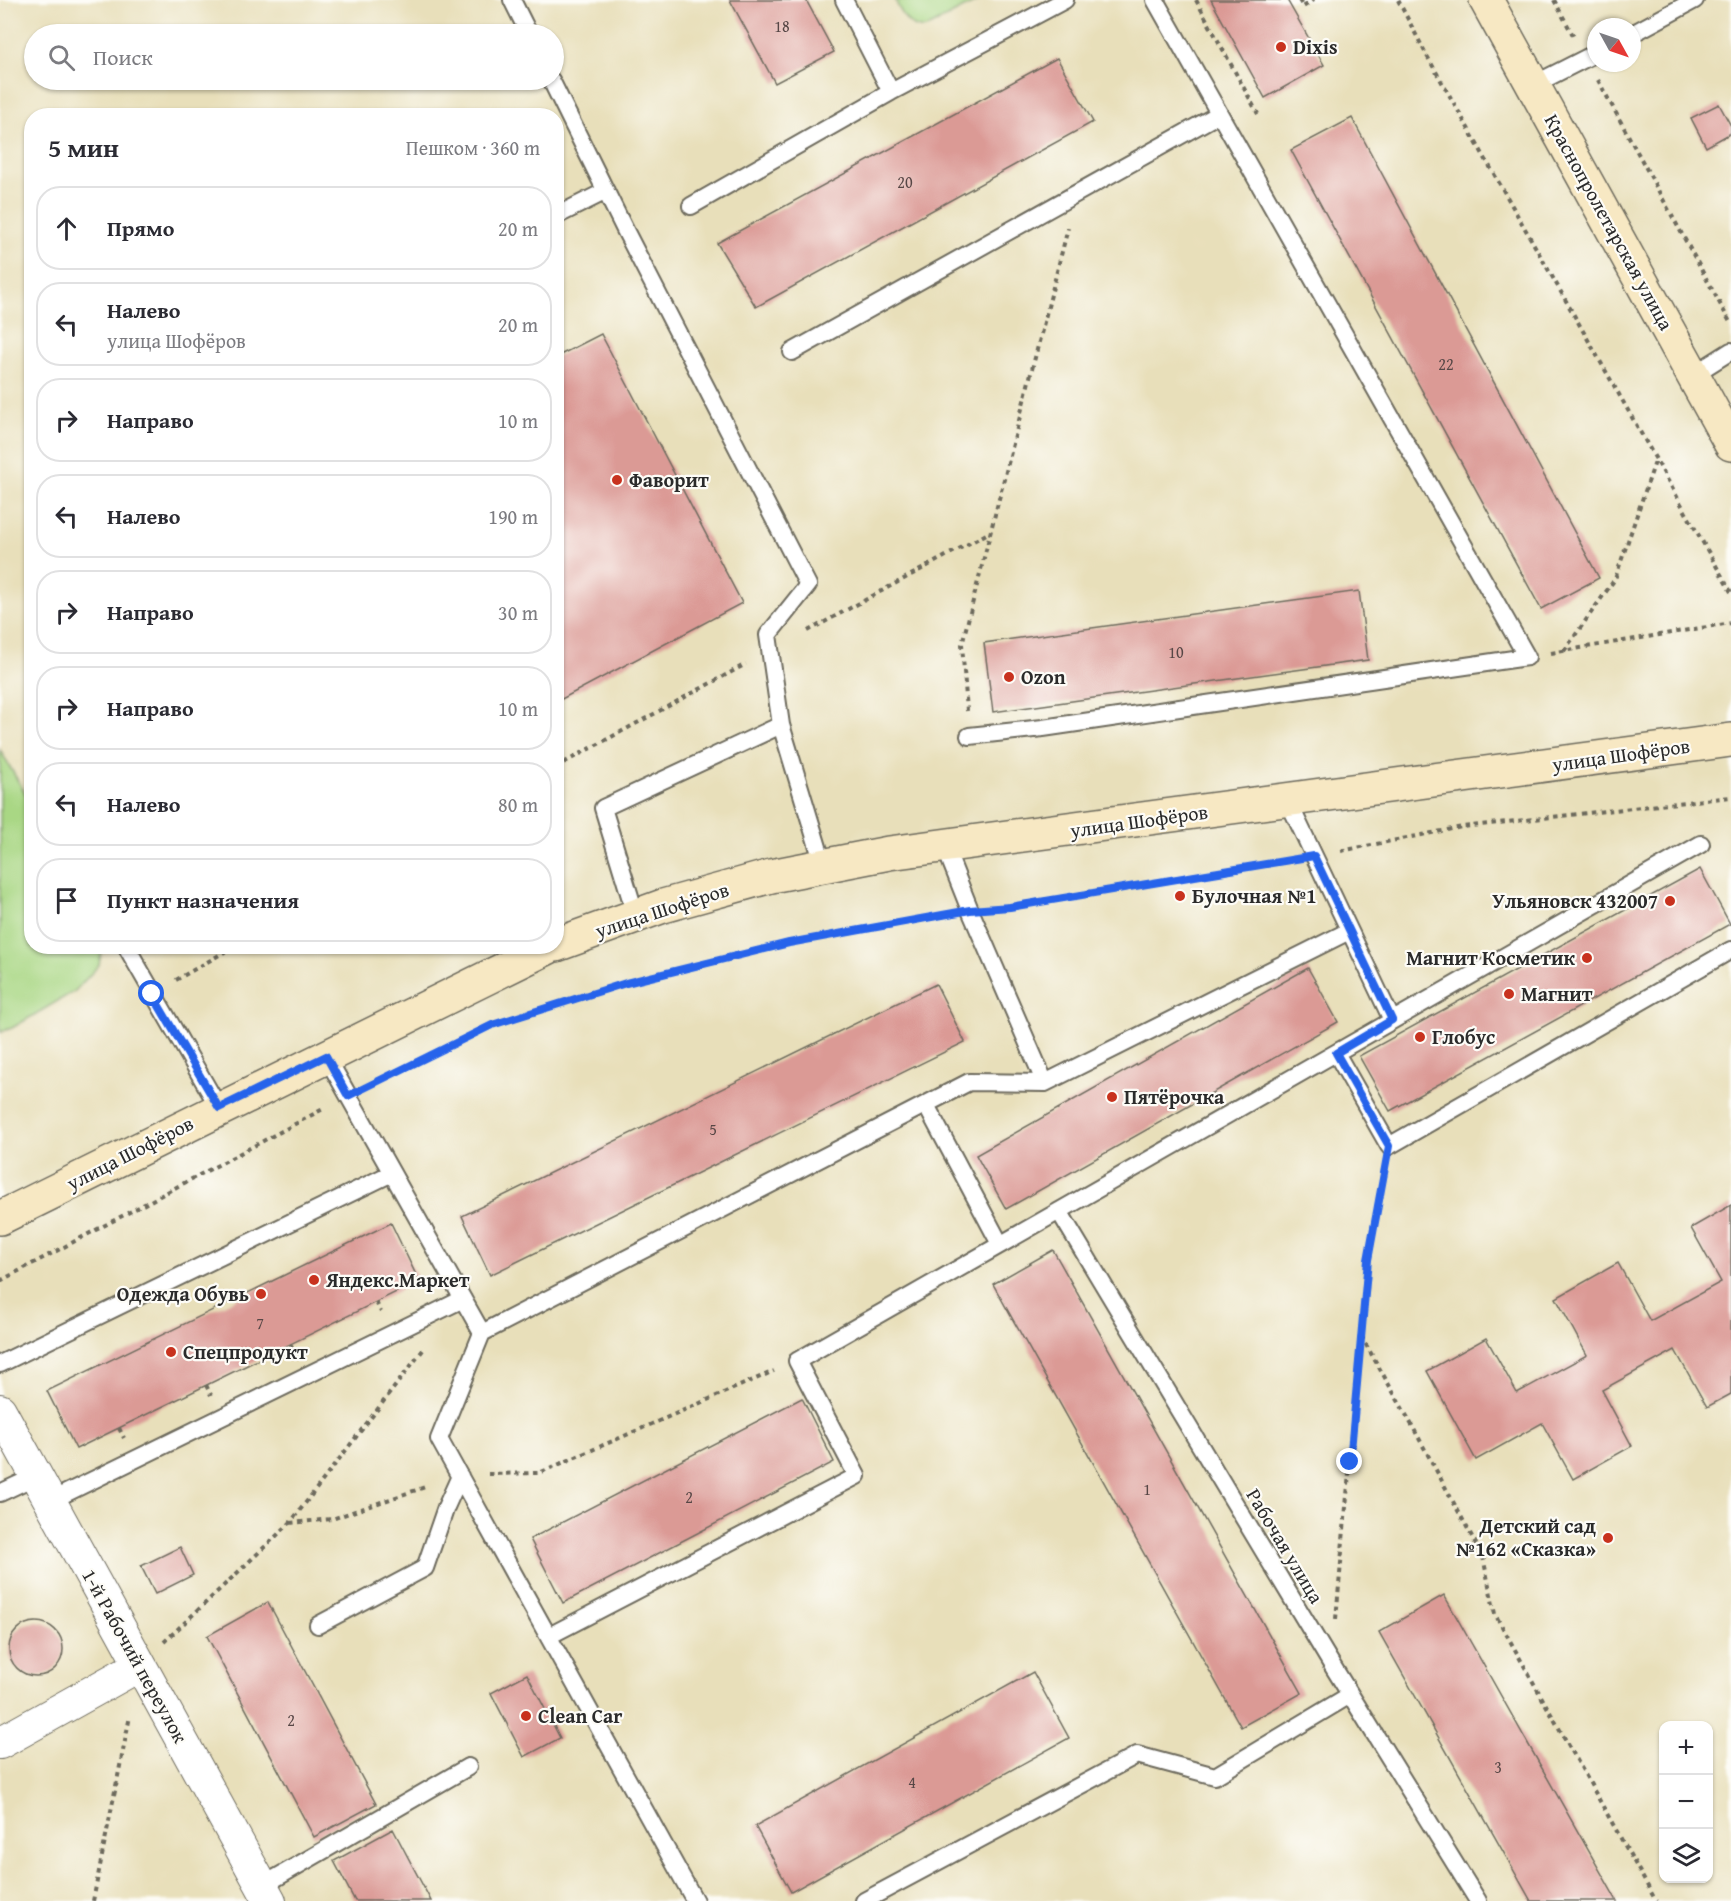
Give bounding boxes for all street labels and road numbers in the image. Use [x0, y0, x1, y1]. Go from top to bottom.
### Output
street label: Краснопролетарская улица [1538, 108, 1681, 336]
street label: улица Шофёров [1549, 730, 1692, 779]
street label: улица Шофёров [1067, 796, 1210, 845]
street label: улица Шофёров [590, 874, 732, 945]
street label: улица Шофёров [60, 1108, 198, 1197]
street label: Рабочая улица [1240, 1483, 1331, 1609]
street label: 1-й Рабочий переулок [75, 1563, 196, 1749]

